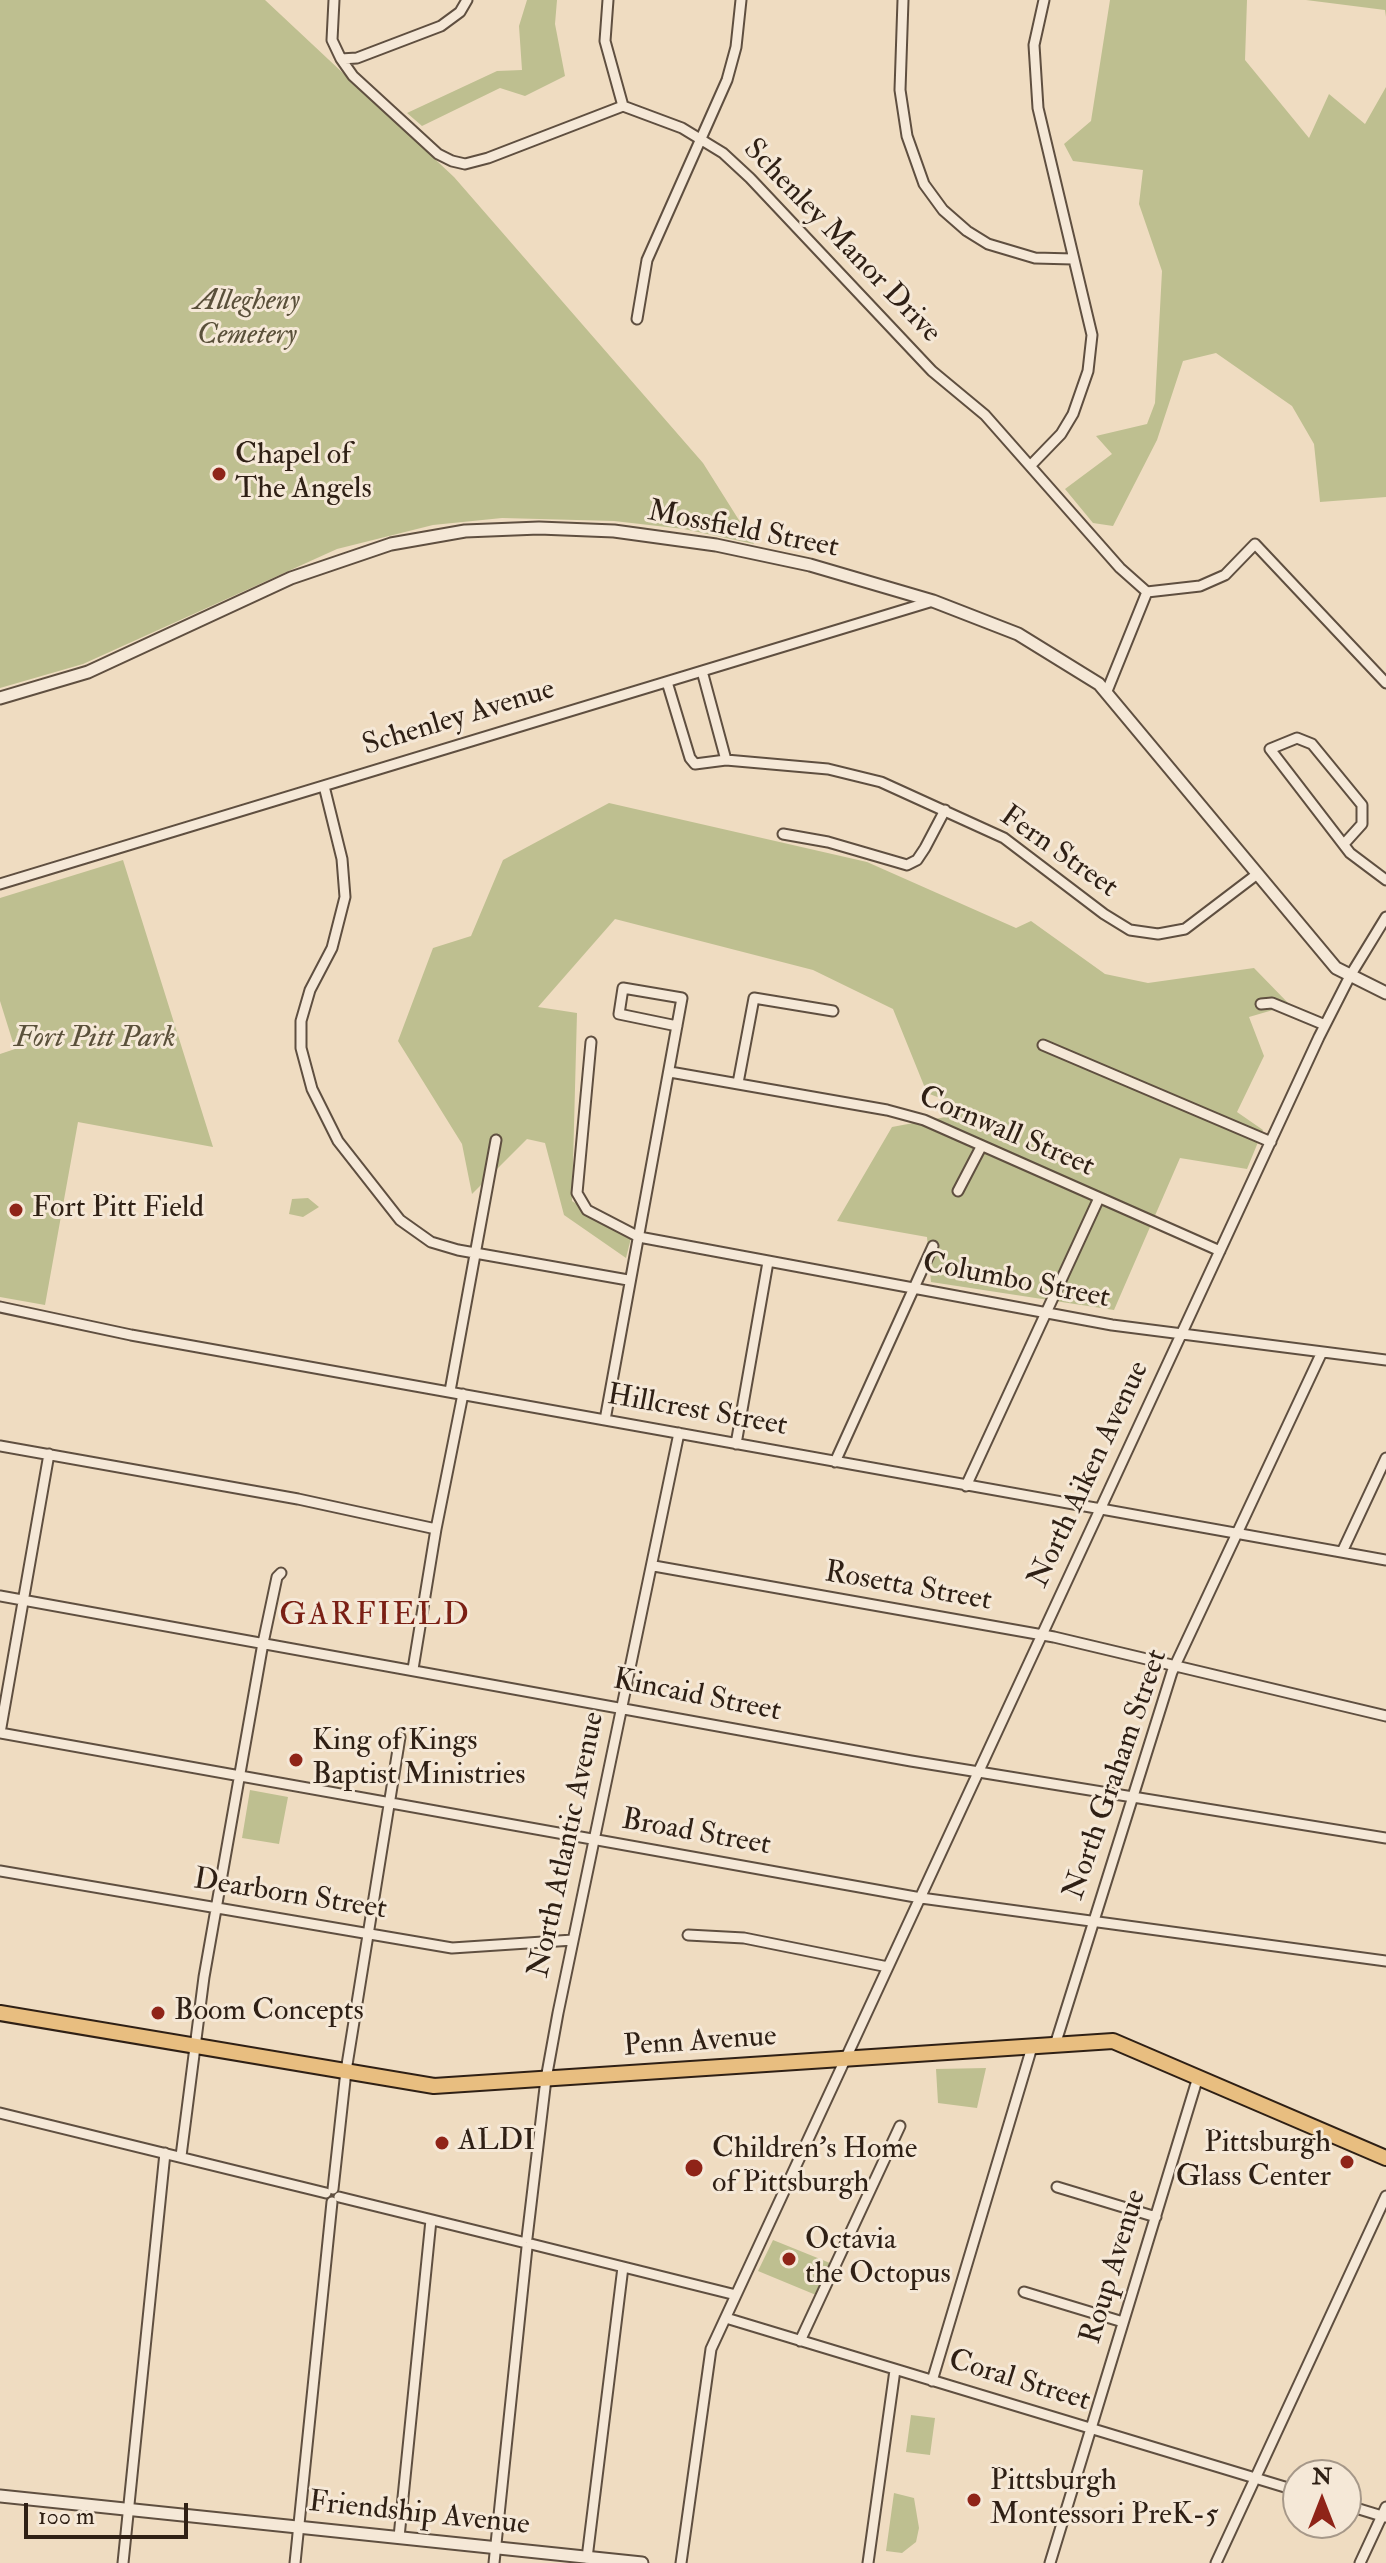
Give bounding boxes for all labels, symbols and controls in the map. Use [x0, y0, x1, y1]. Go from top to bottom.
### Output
street label: Schenley Manor Drive [735, 133, 947, 351]
park label: Allegheny Cemetery [194, 285, 300, 356]
place label: Chapel of The Angels [235, 439, 372, 510]
marker: Chapel of The Angels [210, 465, 228, 483]
street label: Mossfield Street [645, 495, 841, 567]
street label: Schenley Avenue [359, 673, 559, 765]
street label: Fern Street [992, 799, 1124, 907]
park label: Fort Pitt Park [14, 1022, 176, 1058]
street label: Cornwall Street [913, 1080, 1099, 1186]
place label: Fort Pitt Field [32, 1192, 204, 1228]
marker: Fort Pitt Field [7, 1201, 25, 1219]
street label: Columbo Street [919, 1246, 1113, 1318]
street label: North Aiken Avenue [1022, 1356, 1158, 1594]
street label: Hillcrest Street [604, 1378, 790, 1446]
street label: Rosetta Street [822, 1556, 994, 1620]
district label: GARFIELD [279, 1598, 471, 1636]
street label: North Graham Street [1057, 1645, 1177, 1905]
street label: Kincaid Street [610, 1663, 784, 1731]
street label: North Atlantic Avenue [522, 1709, 614, 1981]
place label: King of Kings Baptist Ministries [312, 1725, 526, 1796]
marker: King of Kings Baptist Ministries [287, 1751, 305, 1769]
street label: Broad Street [619, 1803, 773, 1865]
street label: Dearborn Street [191, 1863, 389, 1929]
place label: Boom Concepts [174, 1995, 364, 2031]
marker: Boom Concepts [149, 2004, 167, 2022]
street label: Penn Avenue [622, 2020, 778, 2066]
place label: ALDI [458, 2125, 535, 2161]
place label: Pittsburgh Glass Center [1176, 2127, 1331, 2198]
place label: Children's Home of Pittsburgh [712, 2133, 917, 2204]
marker: ALDI [433, 2134, 451, 2152]
marker: Pittsburgh Glass Center [1338, 2153, 1356, 2171]
marker: Children's Home of Pittsburgh [683, 2157, 705, 2179]
street label: Roup Avenue [1074, 2185, 1156, 2349]
place label: Octavia the Octopus [805, 2224, 951, 2294]
marker: Octavia the Octopus [780, 2250, 798, 2268]
street label: Coral Street [944, 2343, 1094, 2421]
north arrow [1282, 2459, 1362, 2539]
text: N [1312, 2463, 1332, 2491]
place label: Pittsburgh Montessori PreK-5 [990, 2465, 1218, 2536]
street label: Friendship Avenue [307, 2485, 531, 2545]
scale bar [28, 2487, 192, 2537]
marker: Pittsburgh Montessori PreK-5 [965, 2491, 983, 2509]
text: 100 m [38, 2501, 95, 2532]

